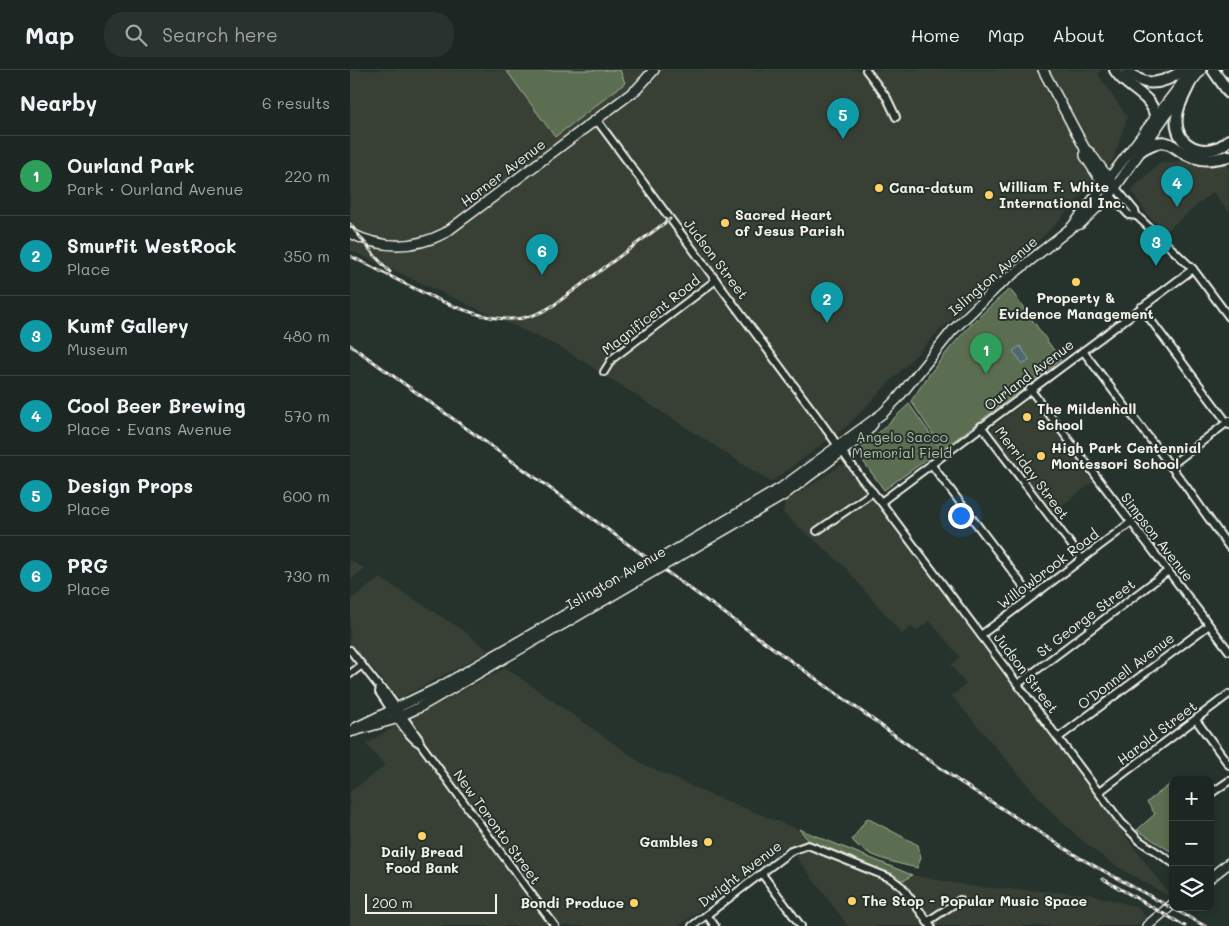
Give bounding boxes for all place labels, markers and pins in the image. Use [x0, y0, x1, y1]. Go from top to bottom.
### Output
pin: 5 [827, 98, 859, 139]
pin: 4 [1161, 166, 1193, 207]
place label: William F. White International Inc. [999, 177, 1125, 212]
place label: Cana-datum [889, 178, 973, 197]
marker: Cana-datum [873, 182, 885, 194]
marker: William F. White International Inc. [983, 189, 995, 201]
place label: Sacred Heart of Jesus Parish [735, 205, 845, 240]
marker: Sacred Heart of Jesus Parish [719, 217, 731, 229]
pin: 3 [1140, 225, 1172, 266]
pin: 6 [526, 234, 558, 275]
marker: Property & Evidence Management [1070, 276, 1082, 288]
pin: 2 [811, 282, 843, 323]
place label: Property & Evidence Management [998, 288, 1154, 323]
pin: 1 [970, 333, 1002, 374]
place label: The Mildenhall School [1037, 399, 1136, 434]
marker: The Mildenhall School [1021, 411, 1033, 423]
place label: High Park Centennial Montessori School [1051, 438, 1201, 473]
marker: High Park Centennial Montessori School [1035, 450, 1047, 462]
marker: Daily Bread Food Bank [416, 830, 428, 842]
place label: Gambles [639, 832, 698, 851]
marker: Gambles [702, 836, 714, 848]
place label: Daily Bread Food Bank [381, 842, 463, 877]
place label: The Stop - Popular Music Space [862, 891, 1087, 910]
place label: Bondi Produce [520, 893, 624, 912]
marker: The Stop - Popular Music Space [846, 895, 858, 907]
marker: Bondi Produce [628, 897, 640, 909]

